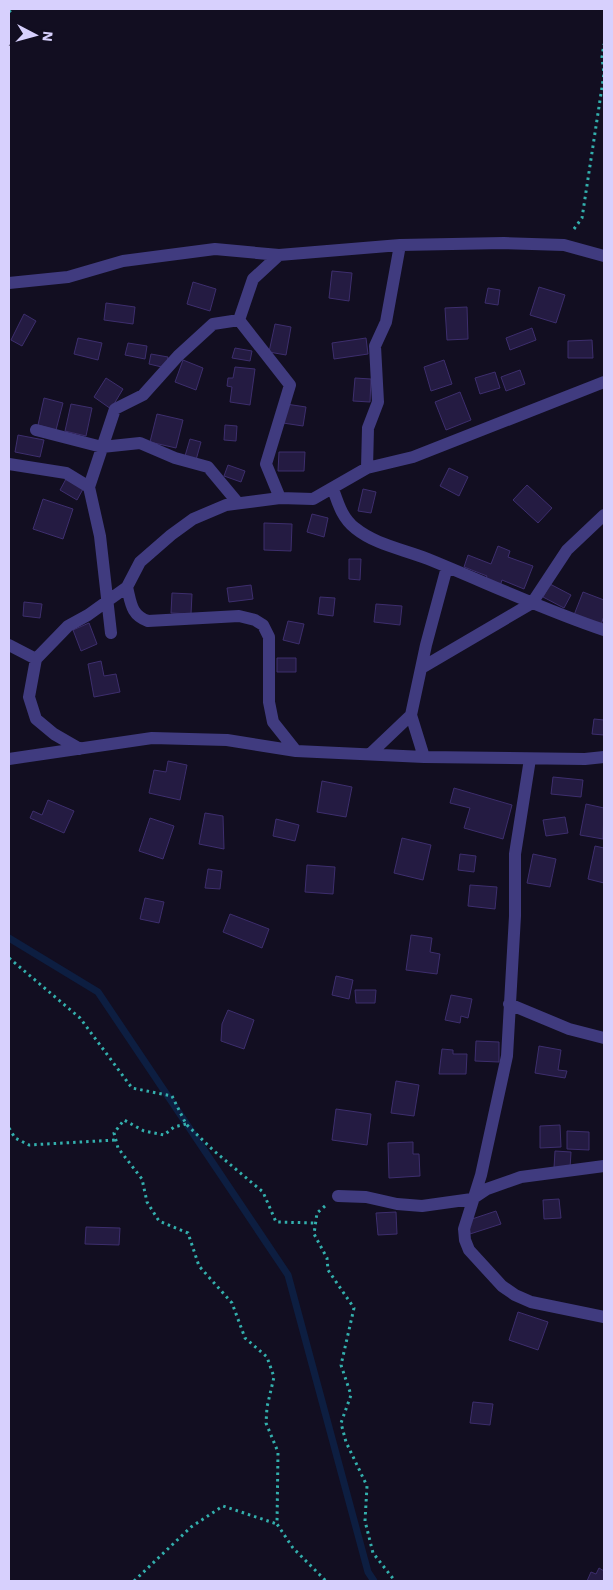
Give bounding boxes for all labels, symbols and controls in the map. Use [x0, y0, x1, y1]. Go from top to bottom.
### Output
north arrow [10, 10, 60, 60]
text: N [39, 30, 56, 42]

